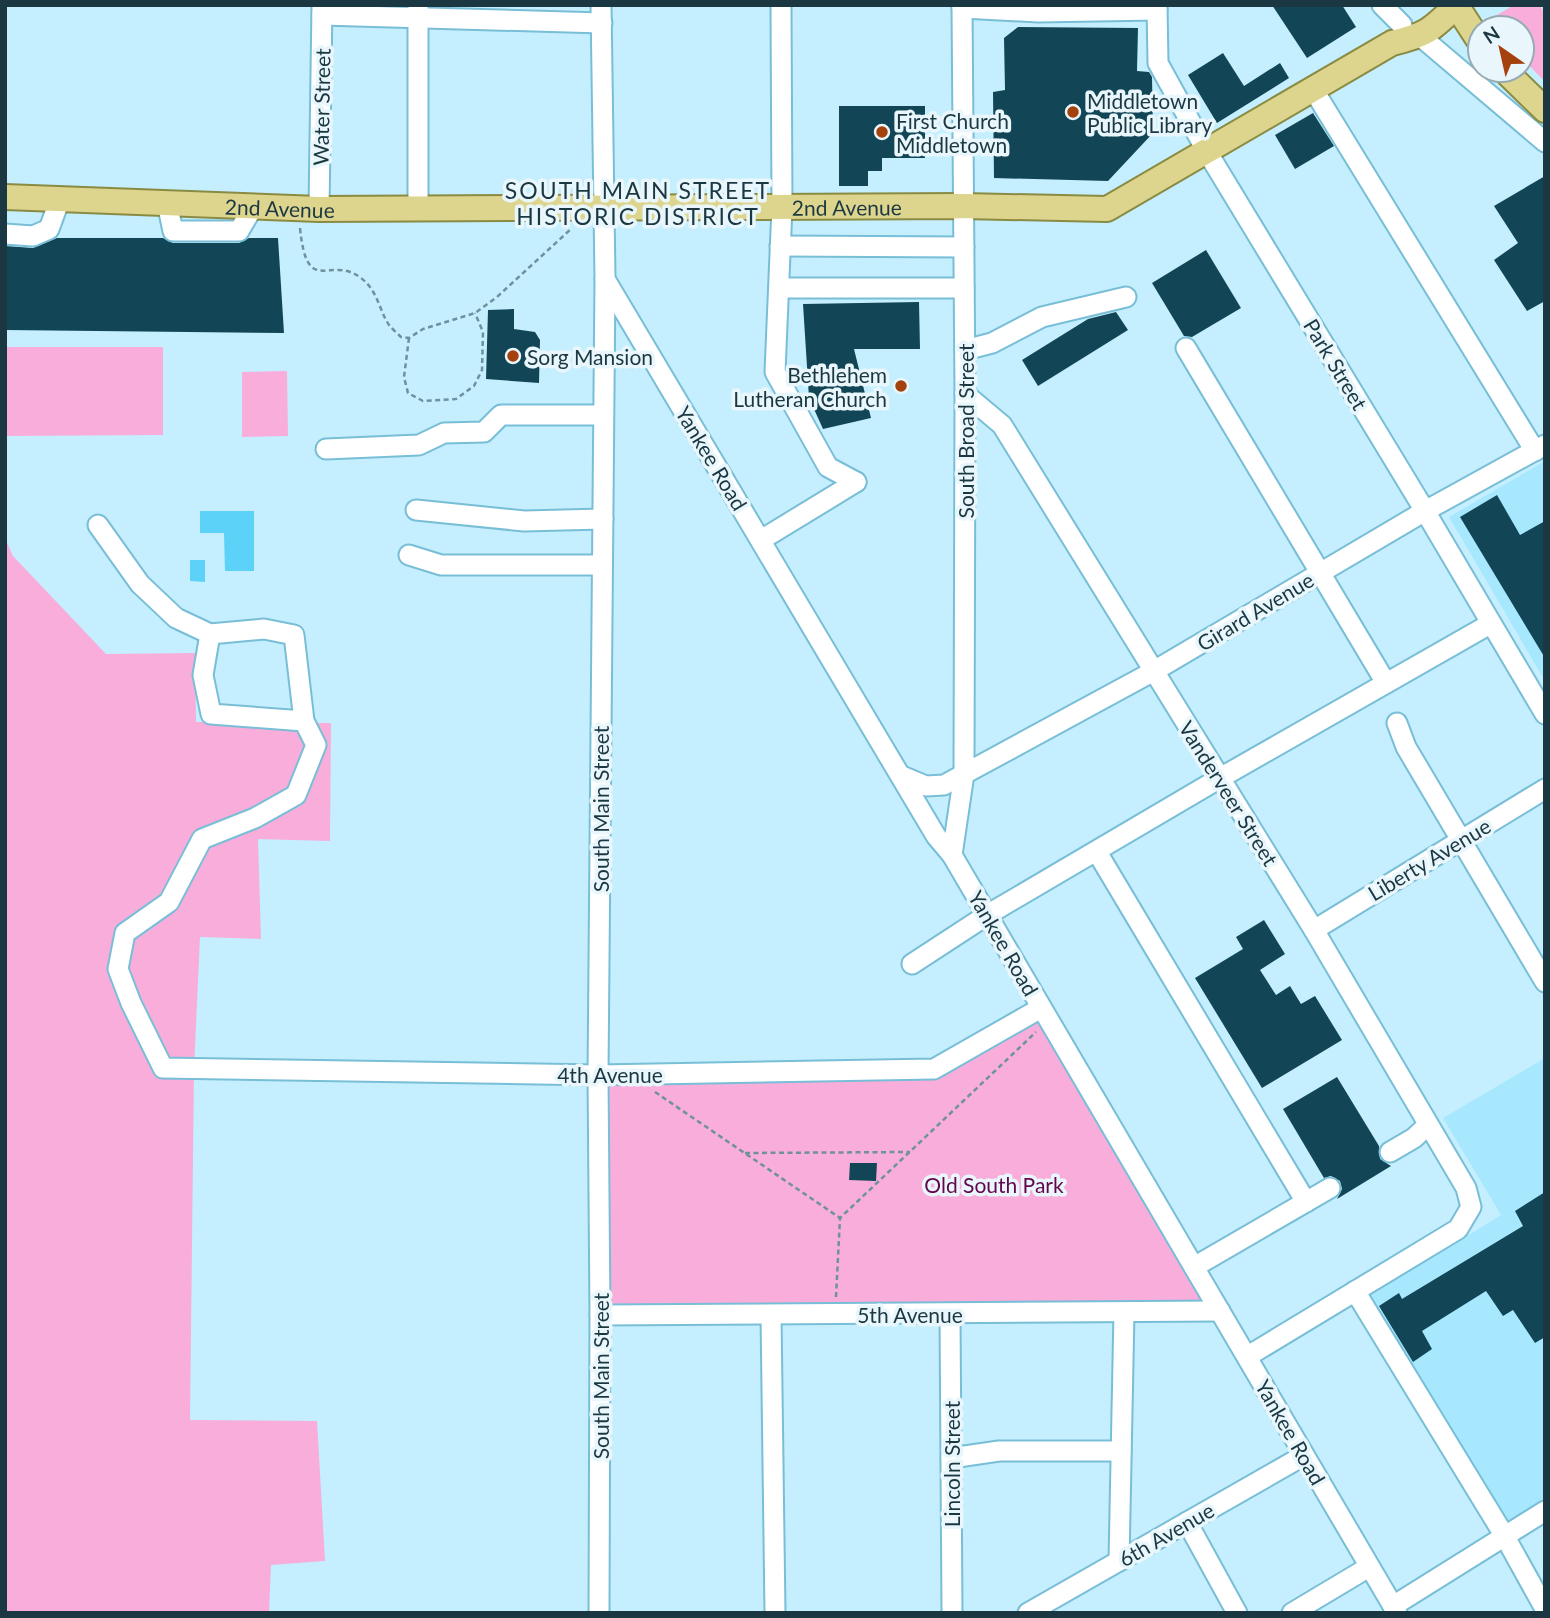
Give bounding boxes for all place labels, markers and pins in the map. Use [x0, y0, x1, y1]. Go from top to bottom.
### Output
place label: Middletown Public Library [1087, 88, 1213, 137]
marker: Middletown Public Library [1065, 104, 1081, 120]
place label: First Church Middletown [896, 108, 1009, 157]
marker: First Church Middletown [874, 124, 890, 140]
place label: Sorg Mansion [527, 344, 653, 369]
marker: Sorg Mansion [505, 348, 521, 364]
place label: Bethlehem Lutheran Church [733, 362, 887, 411]
marker: Bethlehem Lutheran Church [893, 378, 909, 394]

